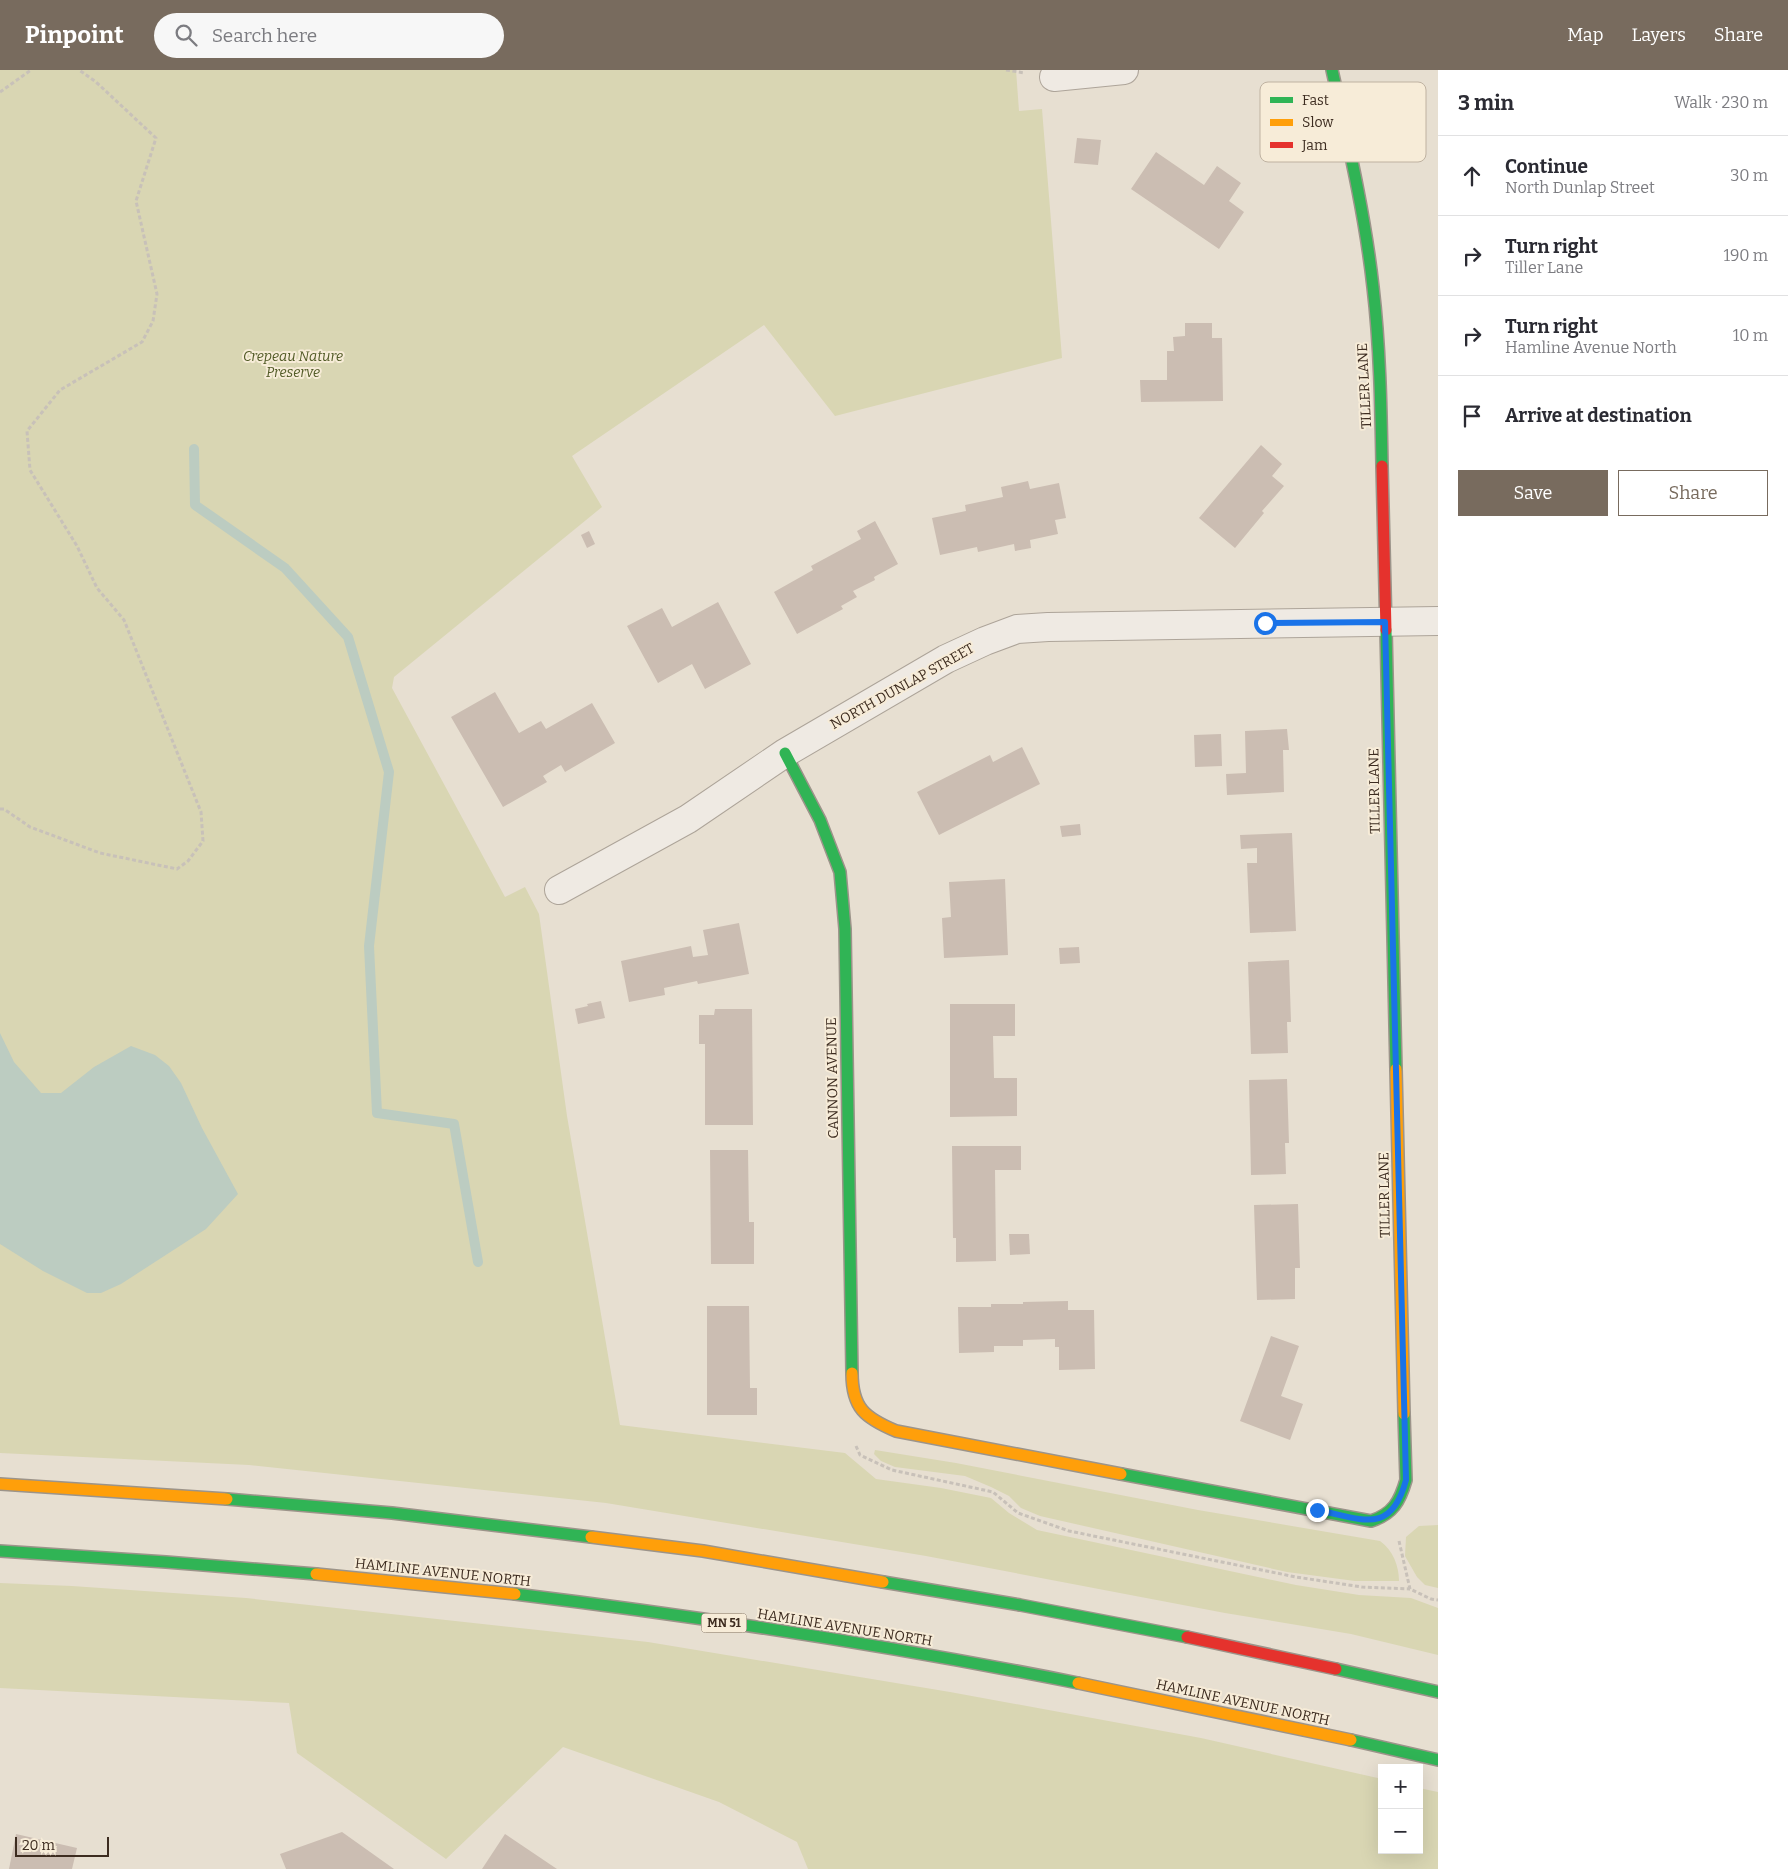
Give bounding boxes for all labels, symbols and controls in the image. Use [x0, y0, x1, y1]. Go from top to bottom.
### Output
search box [154, 13, 504, 58]
text: Pinpoint [25, 21, 124, 49]
icon: search [172, 21, 200, 49]
text: Search here [212, 24, 317, 47]
text: Map [1567, 24, 1603, 46]
text: Layers [1631, 24, 1686, 46]
text: Share [1714, 24, 1763, 46]
legend [1260, 82, 1426, 162]
text: 3 min [1458, 90, 1514, 116]
text: Fast [1302, 92, 1329, 109]
text: Walk · 230 m [1674, 93, 1768, 112]
text: Slow [1302, 114, 1334, 131]
text: Jam [1301, 137, 1328, 154]
text: Continue [1505, 155, 1588, 178]
icon: ahead [1458, 162, 1486, 190]
text: 30 m [1730, 166, 1768, 185]
text: North Dunlap Street [1505, 178, 1655, 197]
text: Turn right [1505, 235, 1598, 258]
icon: right [1458, 242, 1486, 270]
text: 190 m [1723, 246, 1768, 265]
text: Tiller Lane [1505, 258, 1583, 277]
text: Turn right [1505, 315, 1598, 338]
icon: right [1458, 322, 1486, 350]
text: 10 m [1733, 326, 1768, 345]
text: Hamline Avenue North [1505, 338, 1677, 357]
street label: TILLER LANE [1354, 343, 1375, 429]
park label: Crepeau Nature Preserve [243, 348, 343, 381]
icon: arrive [1458, 402, 1486, 430]
text: Arrive at destination [1505, 404, 1692, 427]
button: Save [1458, 470, 1608, 516]
button: Share [1618, 470, 1768, 516]
route start [1254, 612, 1277, 635]
street label: NORTH DUNLAP STREET [827, 640, 977, 733]
street label: TILLER LANE [1365, 748, 1384, 834]
street label: CANNON AVENUE [823, 1017, 842, 1139]
street label: TILLER LANE [1375, 1152, 1394, 1238]
route end [1306, 1499, 1329, 1522]
street label: HAMLINE AVENUE NORTH [354, 1555, 532, 1590]
street label: HAMLINE AVENUE NORTH [756, 1605, 934, 1650]
road number: MN 51 [702, 1614, 746, 1632]
street label: HAMLINE AVENUE NORTH [1155, 1676, 1331, 1729]
map controls [1378, 1764, 1423, 1854]
button: + [1378, 1764, 1423, 1809]
button: − [1378, 1809, 1423, 1854]
scale bar [15, 1834, 109, 1857]
text: 20 m [22, 1837, 55, 1854]

